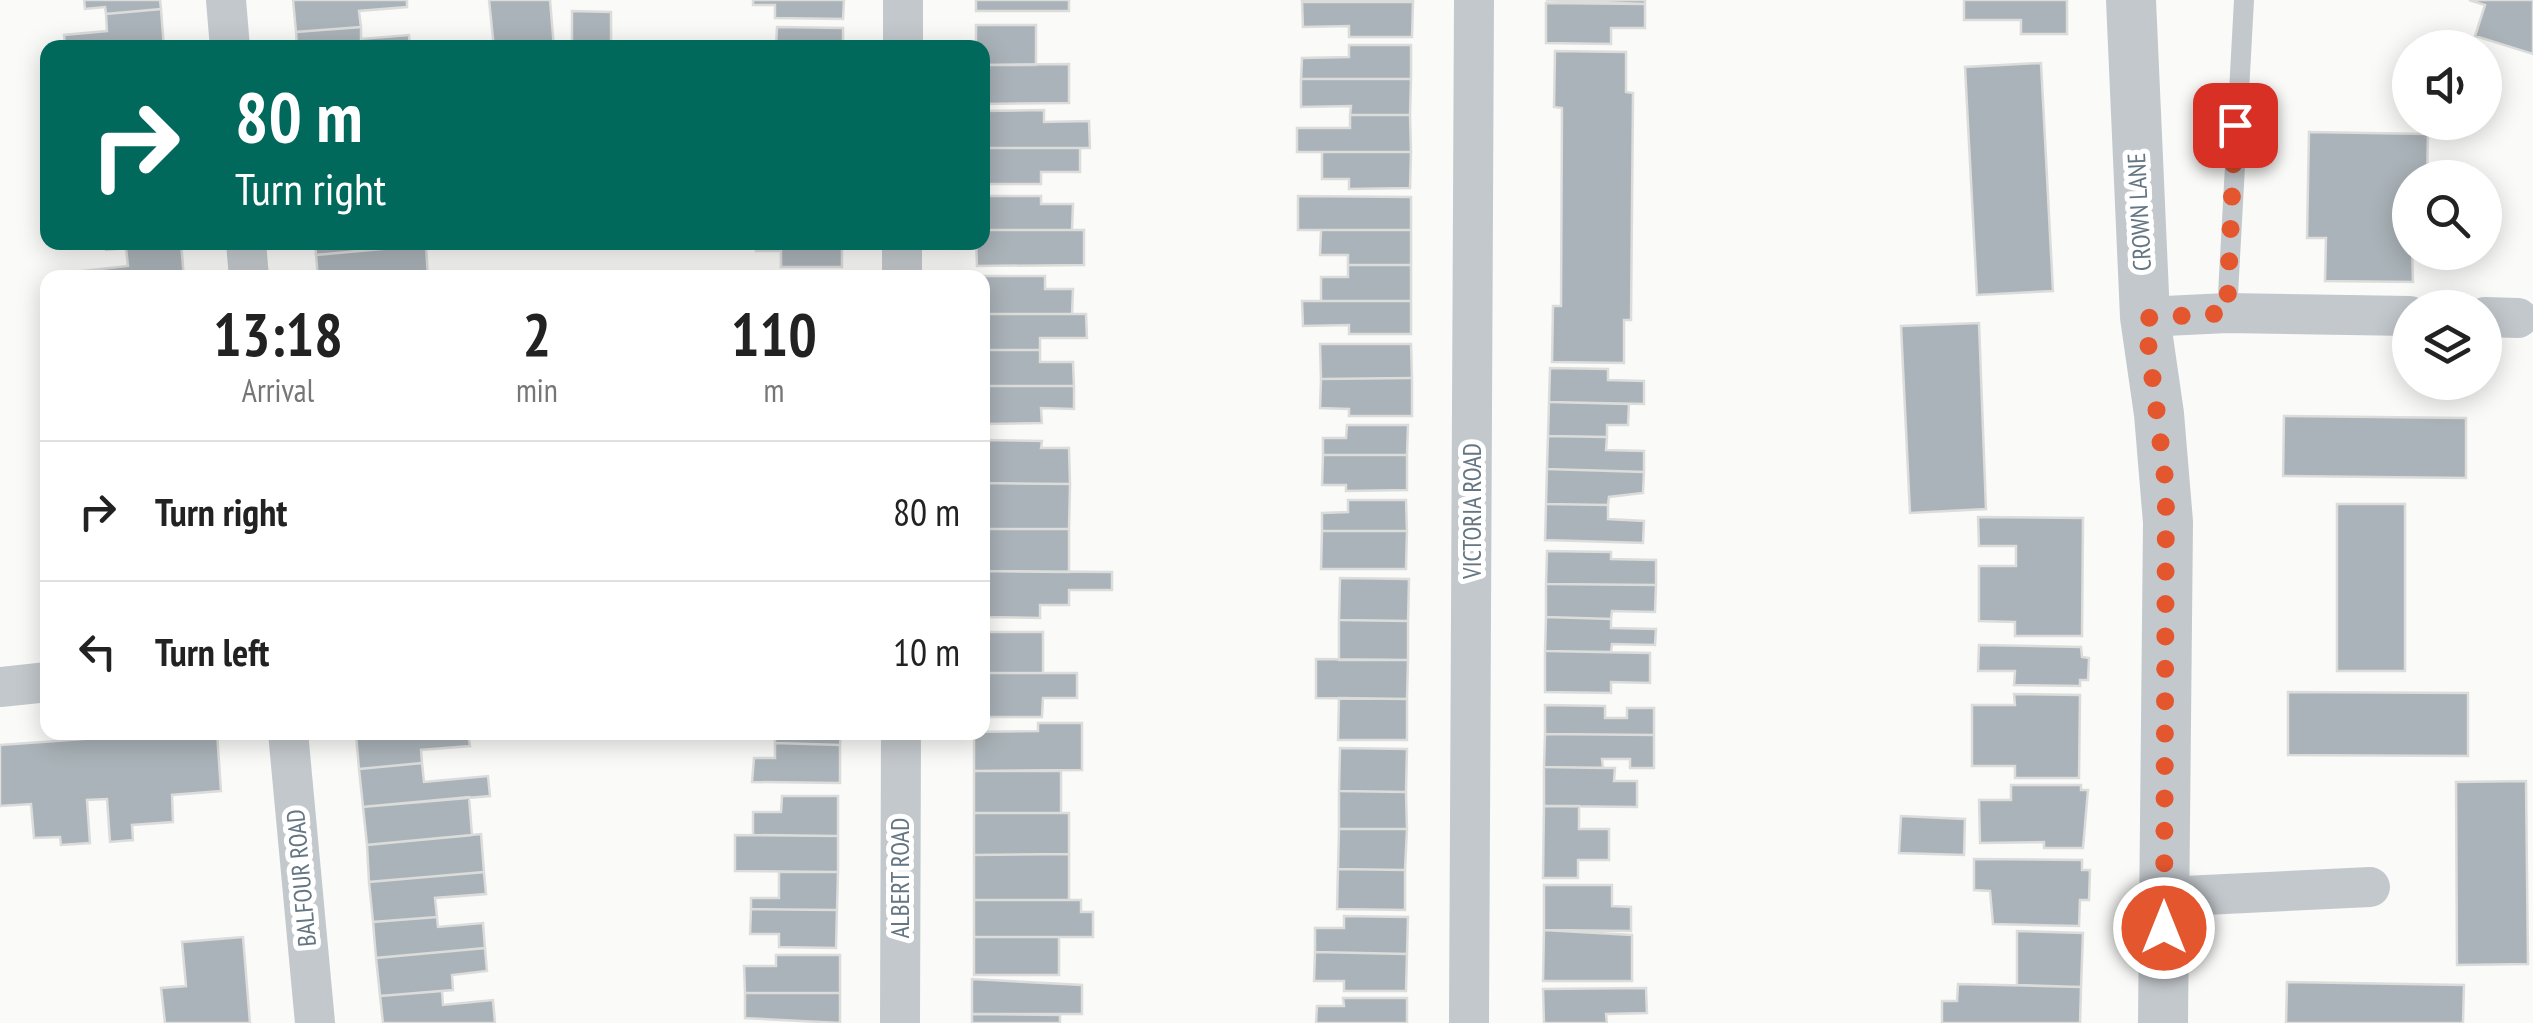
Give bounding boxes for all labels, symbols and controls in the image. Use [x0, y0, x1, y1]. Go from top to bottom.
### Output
map controls [2392, 30, 2502, 400]
button: sound [2392, 30, 2502, 140]
text: 80 m [235, 71, 363, 161]
icon: right [70, 80, 200, 210]
pin [2193, 83, 2278, 168]
icon: arrive [2208, 98, 2263, 153]
street label: CROWN LANE [2120, 152, 2158, 272]
text: Turn right [235, 159, 386, 217]
button: search [2392, 160, 2502, 270]
button: layers [2392, 290, 2502, 400]
text: 13:18 [213, 295, 343, 373]
text: 2 [523, 295, 551, 373]
text: 110 [731, 295, 817, 373]
text: Arrival [242, 369, 314, 411]
text: min [516, 369, 558, 411]
text: m [763, 369, 784, 411]
street label: VICTORIA ROAD [1456, 443, 1488, 580]
icon: right [70, 484, 125, 539]
text: Turn right [155, 487, 287, 536]
text: 80 m [893, 487, 960, 536]
icon: left [70, 624, 125, 679]
text: Turn left [155, 627, 269, 676]
text: 10 m [893, 627, 960, 676]
street label: BALFOUR ROAD [279, 808, 323, 948]
street label: ALBERT ROAD [884, 818, 916, 938]
position arrow [2112, 876, 2216, 980]

